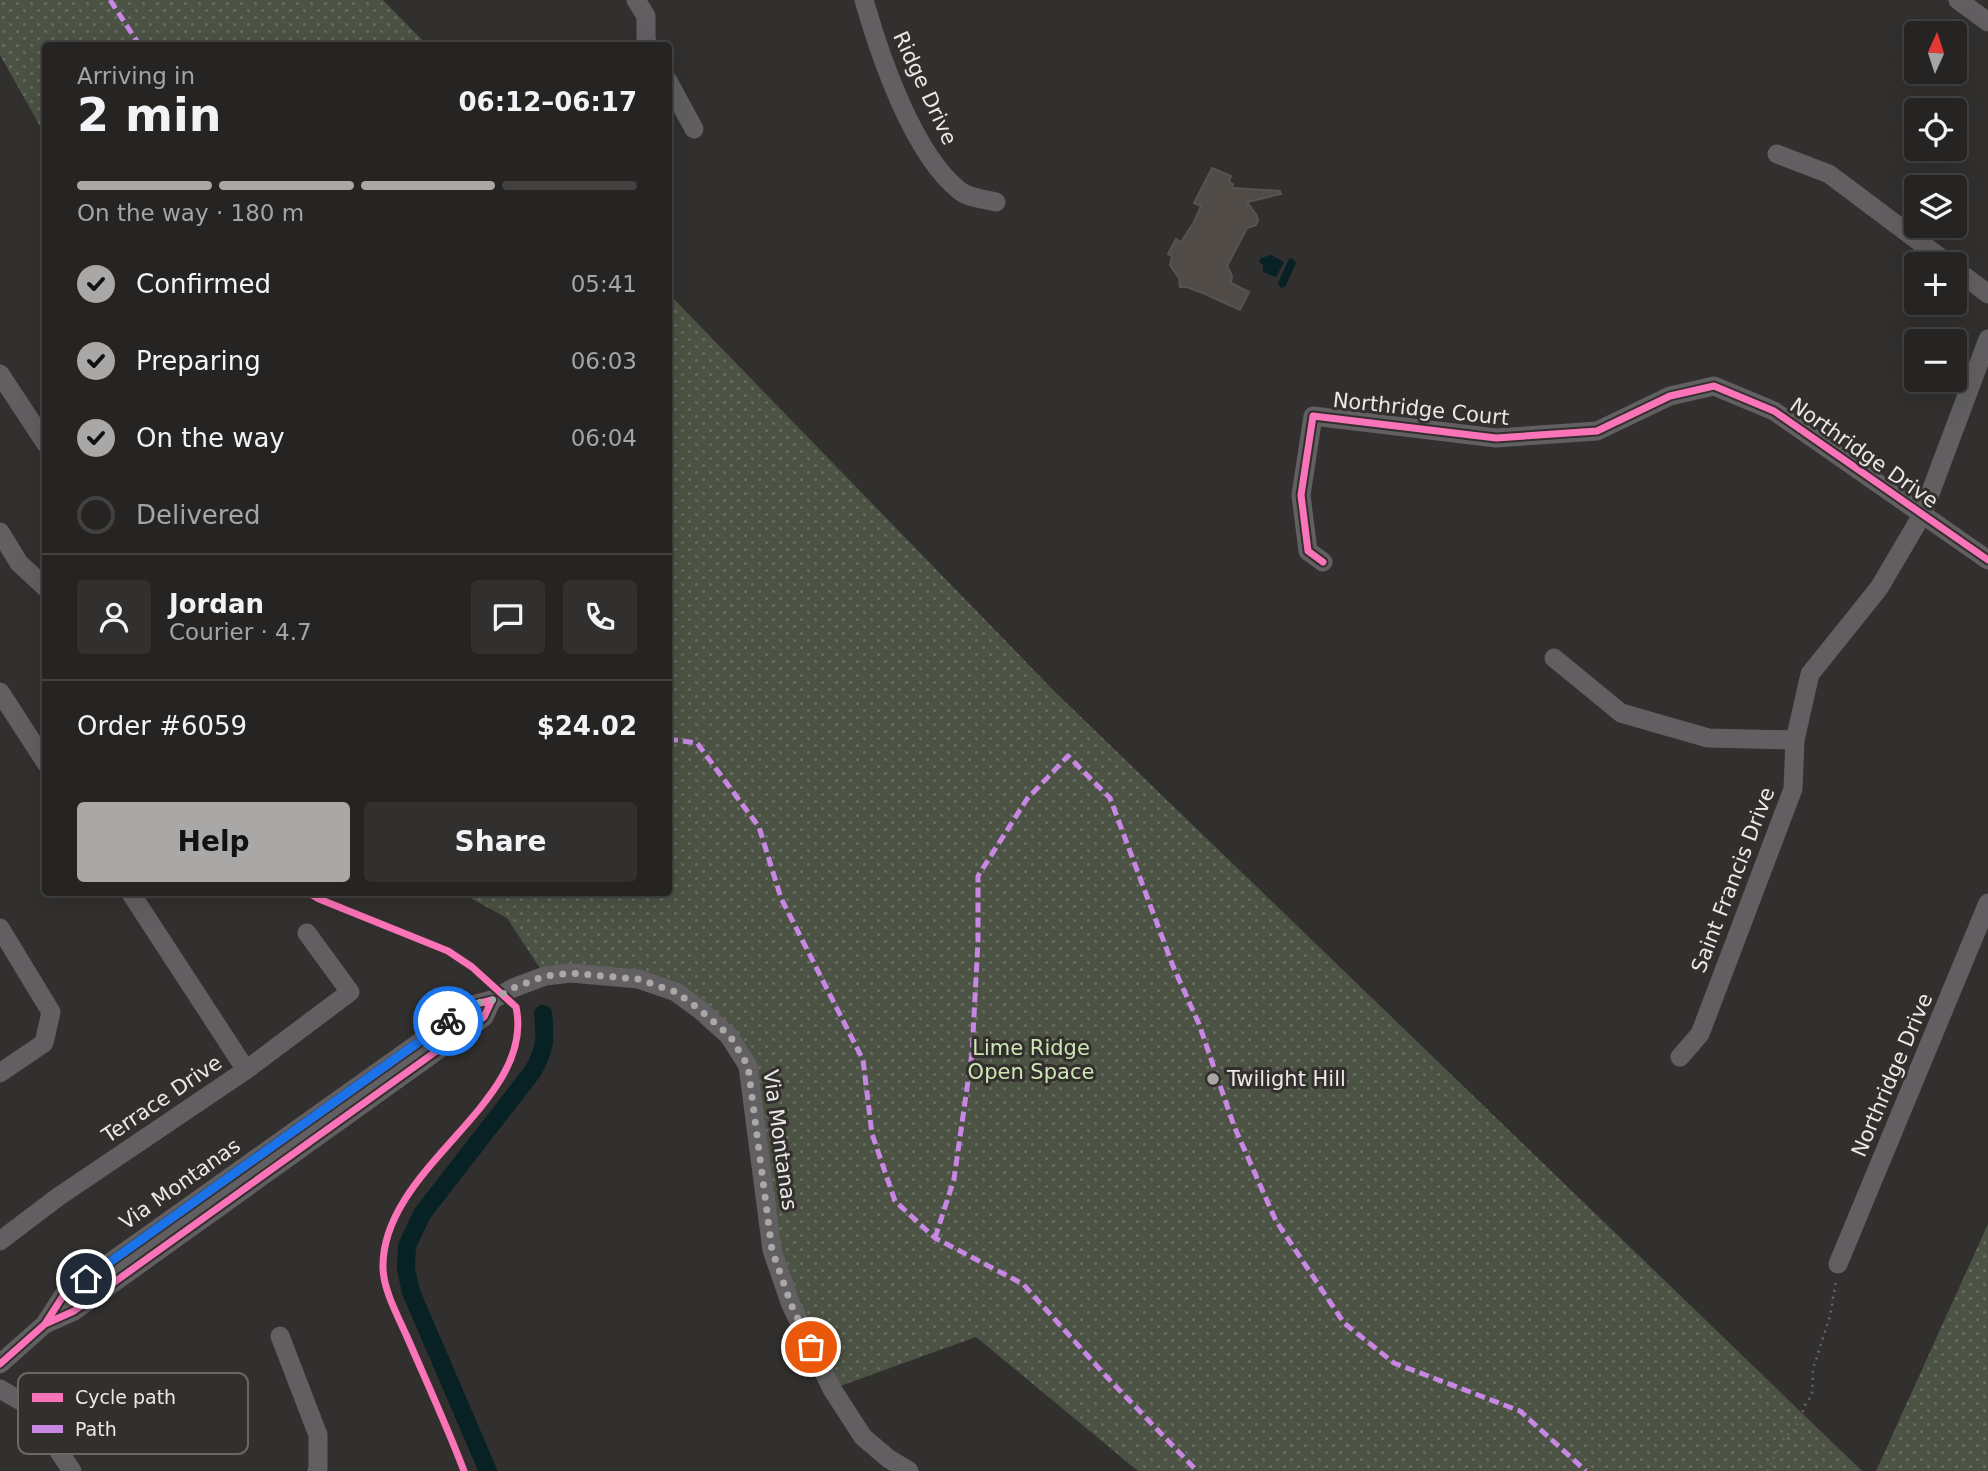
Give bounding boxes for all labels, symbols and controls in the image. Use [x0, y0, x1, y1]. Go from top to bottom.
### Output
north arrow [1904, 21, 1967, 84]
map controls [1904, 21, 1967, 392]
street label: Ridge Drive [888, 27, 962, 149]
text: Arriving in [77, 63, 195, 89]
text: 06:12–06:17 [458, 87, 637, 117]
text: 2 min [77, 88, 221, 142]
button: locate [1904, 98, 1967, 161]
button: layers [1904, 175, 1967, 238]
text: On the way · 180 m [77, 200, 304, 226]
button: + [1904, 252, 1967, 315]
icon: check [77, 265, 115, 303]
text: Confirmed [136, 269, 271, 299]
text: 05:41 [571, 271, 637, 297]
button: − [1904, 329, 1967, 392]
icon: check [77, 342, 115, 380]
text: Preparing [136, 346, 261, 376]
text: 06:03 [571, 348, 637, 374]
street label: Northridge Court [1332, 388, 1510, 430]
street label: Northridge Drive [1785, 393, 1943, 513]
icon: check [77, 419, 115, 457]
text: On the way [136, 423, 285, 453]
text: 06:04 [571, 425, 637, 451]
text: Delivered [136, 500, 260, 530]
button: person [77, 580, 151, 654]
button: chat [471, 580, 545, 654]
button: phone [563, 580, 637, 654]
text: Jordan [169, 589, 264, 619]
text: Courier · 4.7 [169, 619, 312, 645]
text: Order #6059 [77, 711, 247, 741]
text: $24.02 [537, 711, 637, 741]
street label: Saint Francis Drive [1687, 784, 1779, 976]
button: Help [77, 802, 350, 882]
button: Share [364, 802, 637, 882]
courier [413, 986, 483, 1056]
street label: Northridge Drive [1847, 990, 1937, 1160]
icon: bike [429, 1002, 467, 1040]
park label: Lime Ridge Open Space [968, 1036, 1094, 1084]
street label: Terrace Drive [97, 1050, 226, 1148]
place label: Twilight Hill [1226, 1067, 1346, 1091]
street label: Via Montanas [758, 1068, 802, 1212]
marker: Twilight Hill [1205, 1071, 1221, 1087]
street label: Via Montanas [115, 1134, 245, 1234]
pin [56, 1249, 116, 1309]
icon: home [67, 1260, 105, 1298]
pin [781, 1317, 841, 1377]
icon: bag [792, 1328, 830, 1366]
legend [18, 1373, 248, 1454]
text: Cycle path [75, 1386, 176, 1408]
text: Path [75, 1418, 117, 1440]

